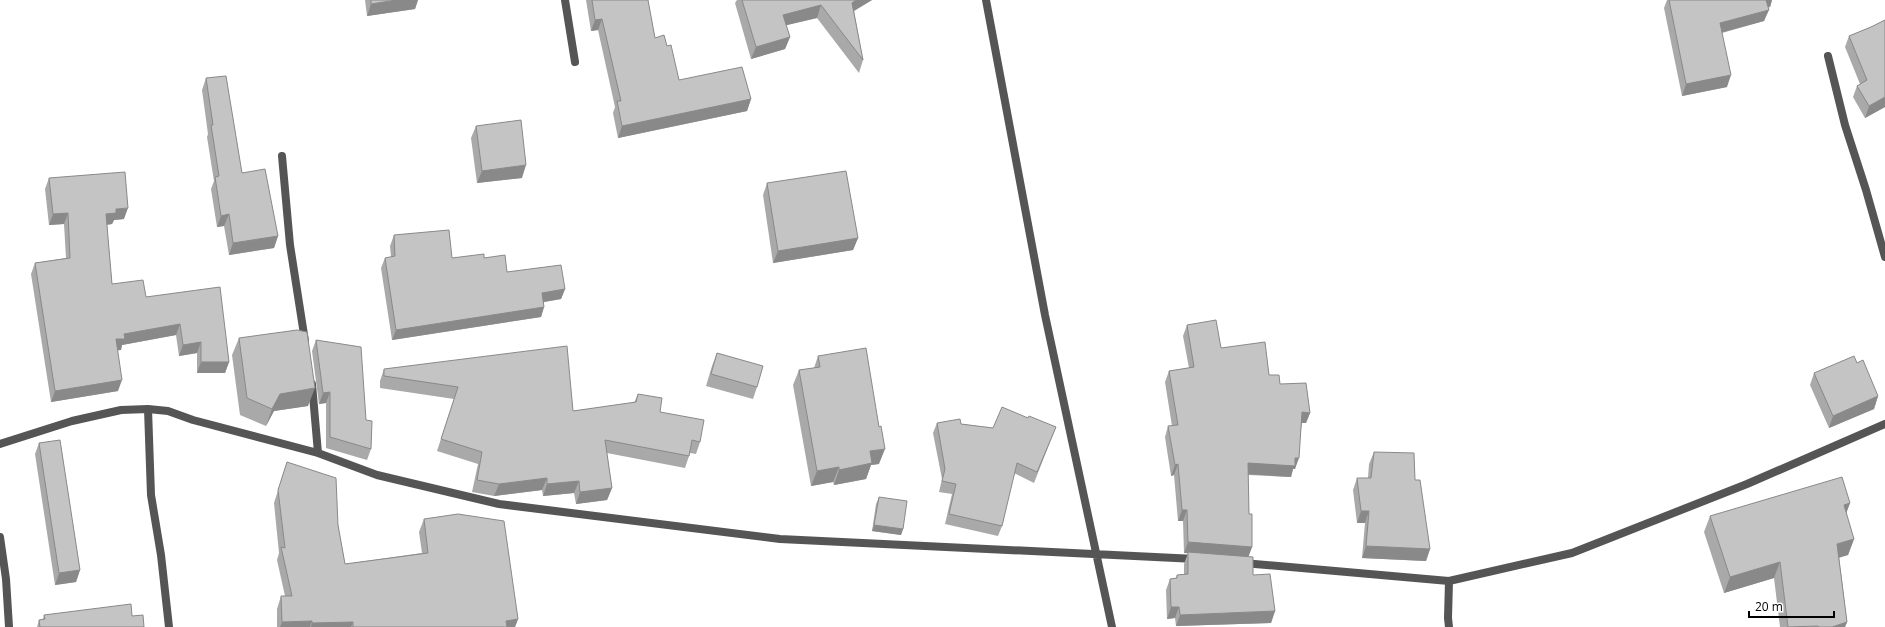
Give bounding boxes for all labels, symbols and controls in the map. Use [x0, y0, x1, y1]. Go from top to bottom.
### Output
scale bar [1749, 593, 1834, 619]
text: 20 m [1755, 598, 1783, 615]

